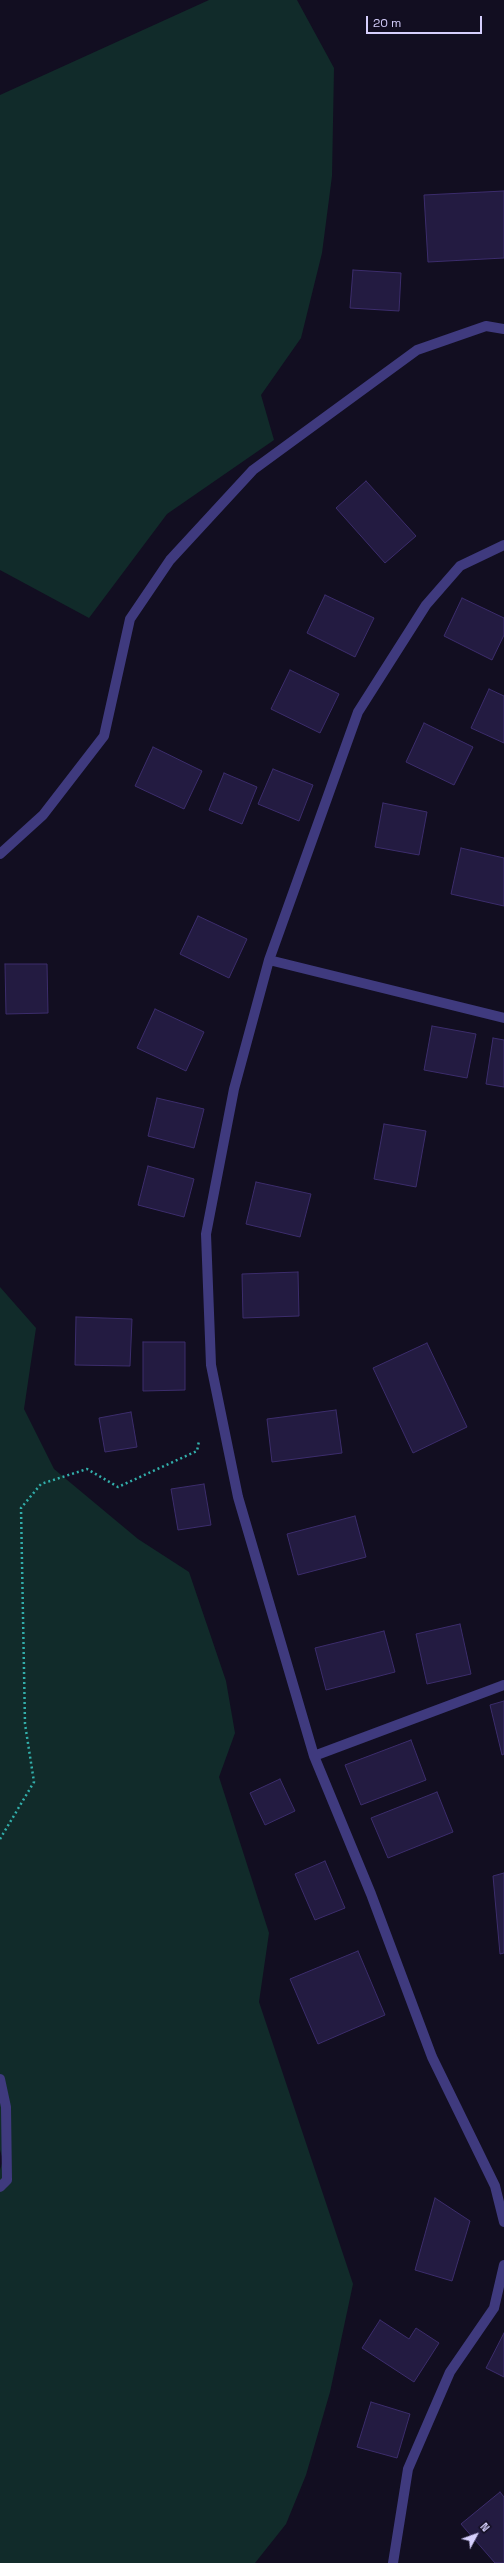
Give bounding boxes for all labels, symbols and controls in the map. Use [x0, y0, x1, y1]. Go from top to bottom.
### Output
scale bar [368, 8, 484, 34]
text: 20 m [373, 15, 401, 31]
north arrow [456, 2515, 496, 2555]
text: N [477, 2520, 493, 2535]

